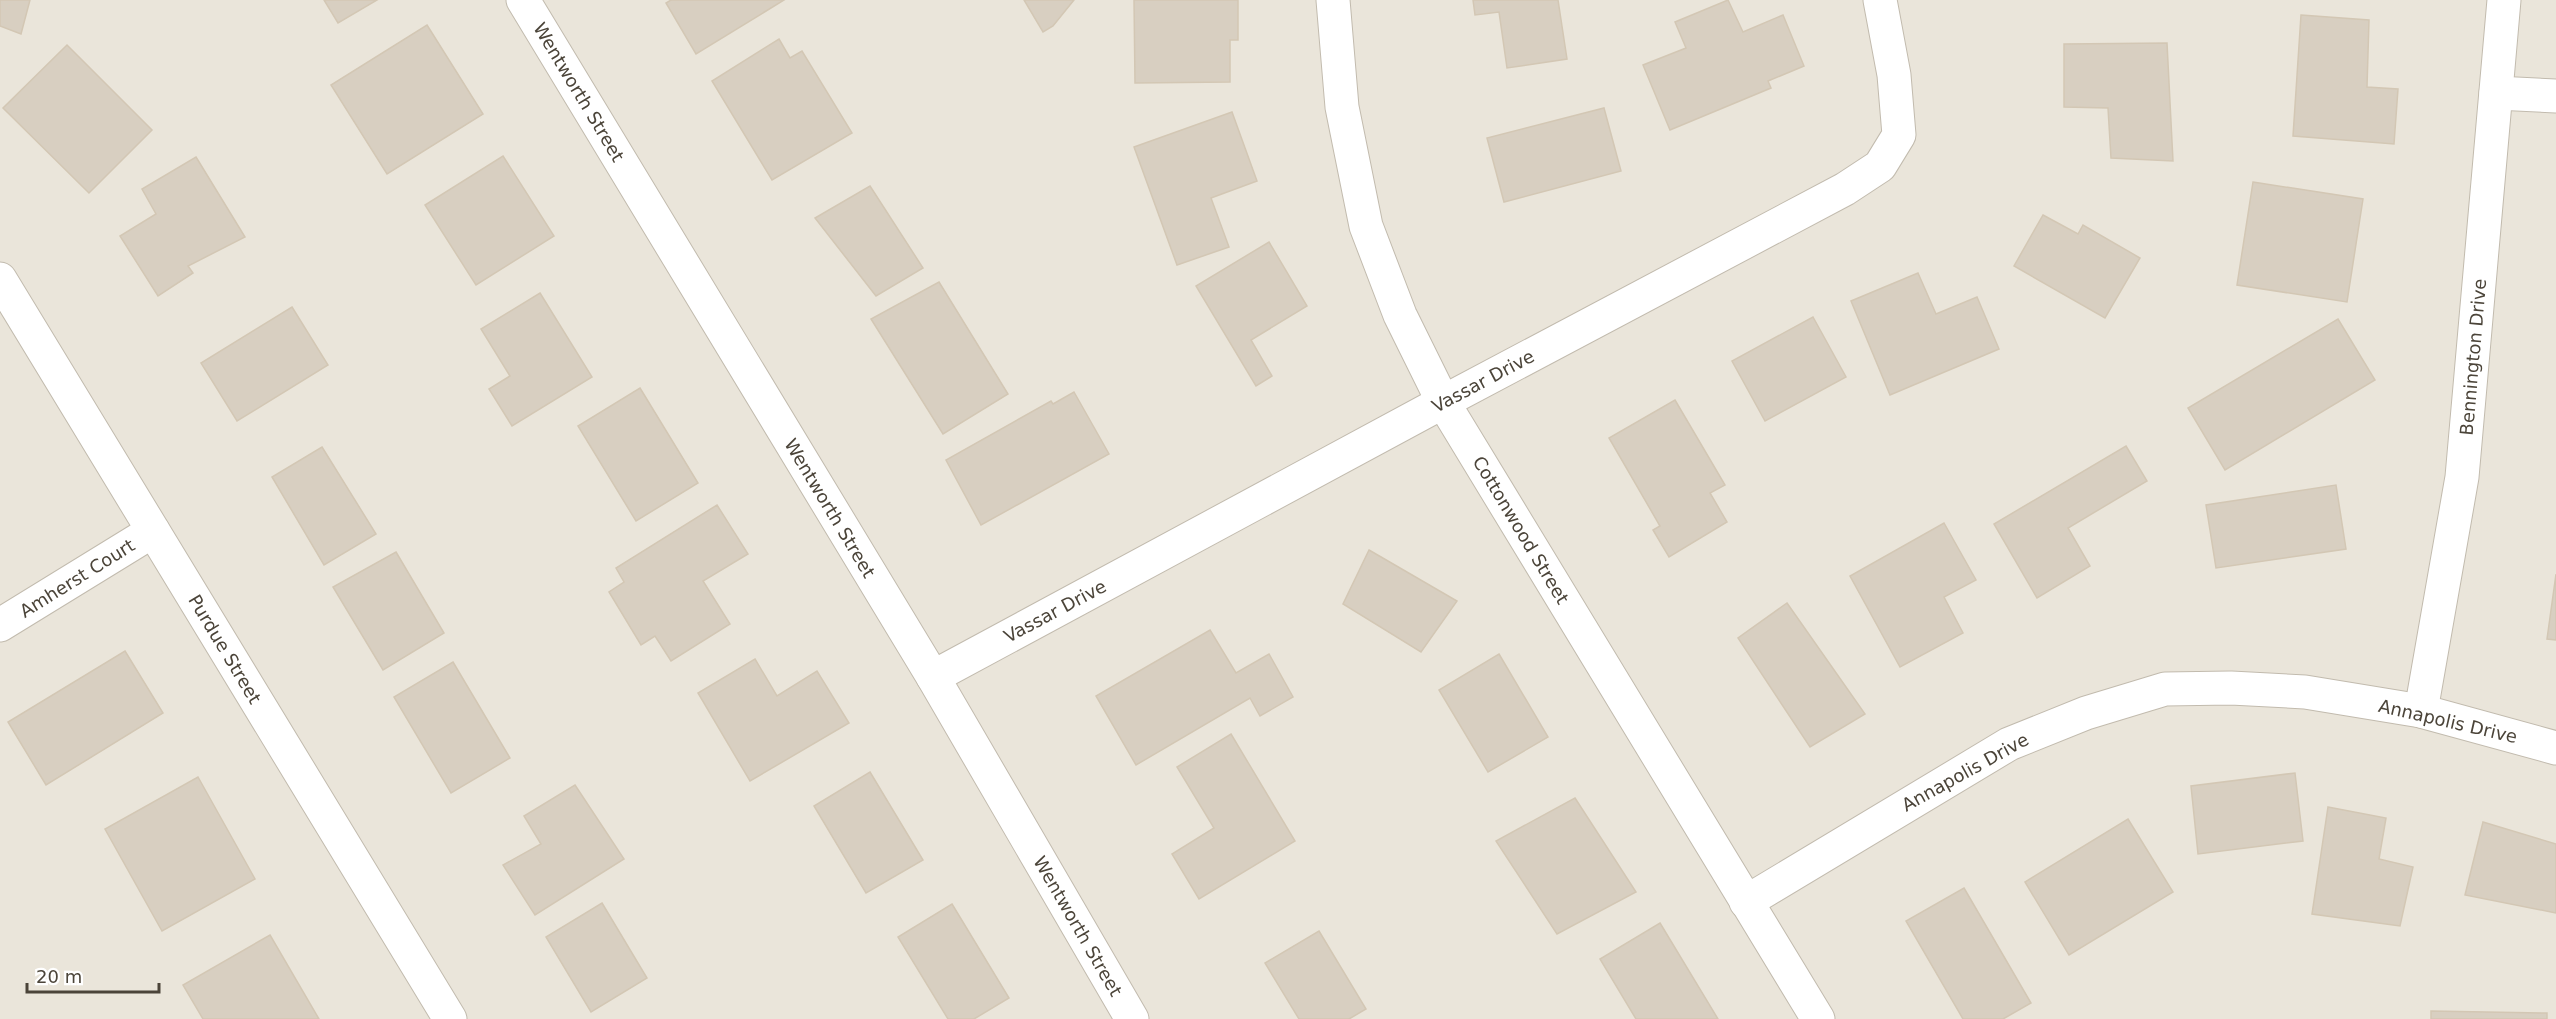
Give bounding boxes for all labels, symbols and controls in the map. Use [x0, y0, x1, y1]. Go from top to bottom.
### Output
street label: Wentworth Street [529, 19, 629, 165]
street label: Bennington Drive [2456, 278, 2490, 436]
street label: Vassar Drive [1428, 345, 1538, 417]
street label: Wentworth Street [780, 435, 880, 581]
street label: Cottonwood Street [1469, 452, 1573, 608]
street label: Amherst Court [16, 534, 138, 622]
street label: Vassar Drive [1000, 575, 1110, 647]
street label: Purdue Street [184, 591, 266, 707]
street label: Annapolis Drive [2377, 695, 2519, 747]
street label: Annapolis Drive [1898, 728, 2032, 816]
street label: Wentworth Street [1029, 852, 1127, 1000]
scale bar [27, 956, 159, 994]
text: 20 m [36, 966, 82, 987]

